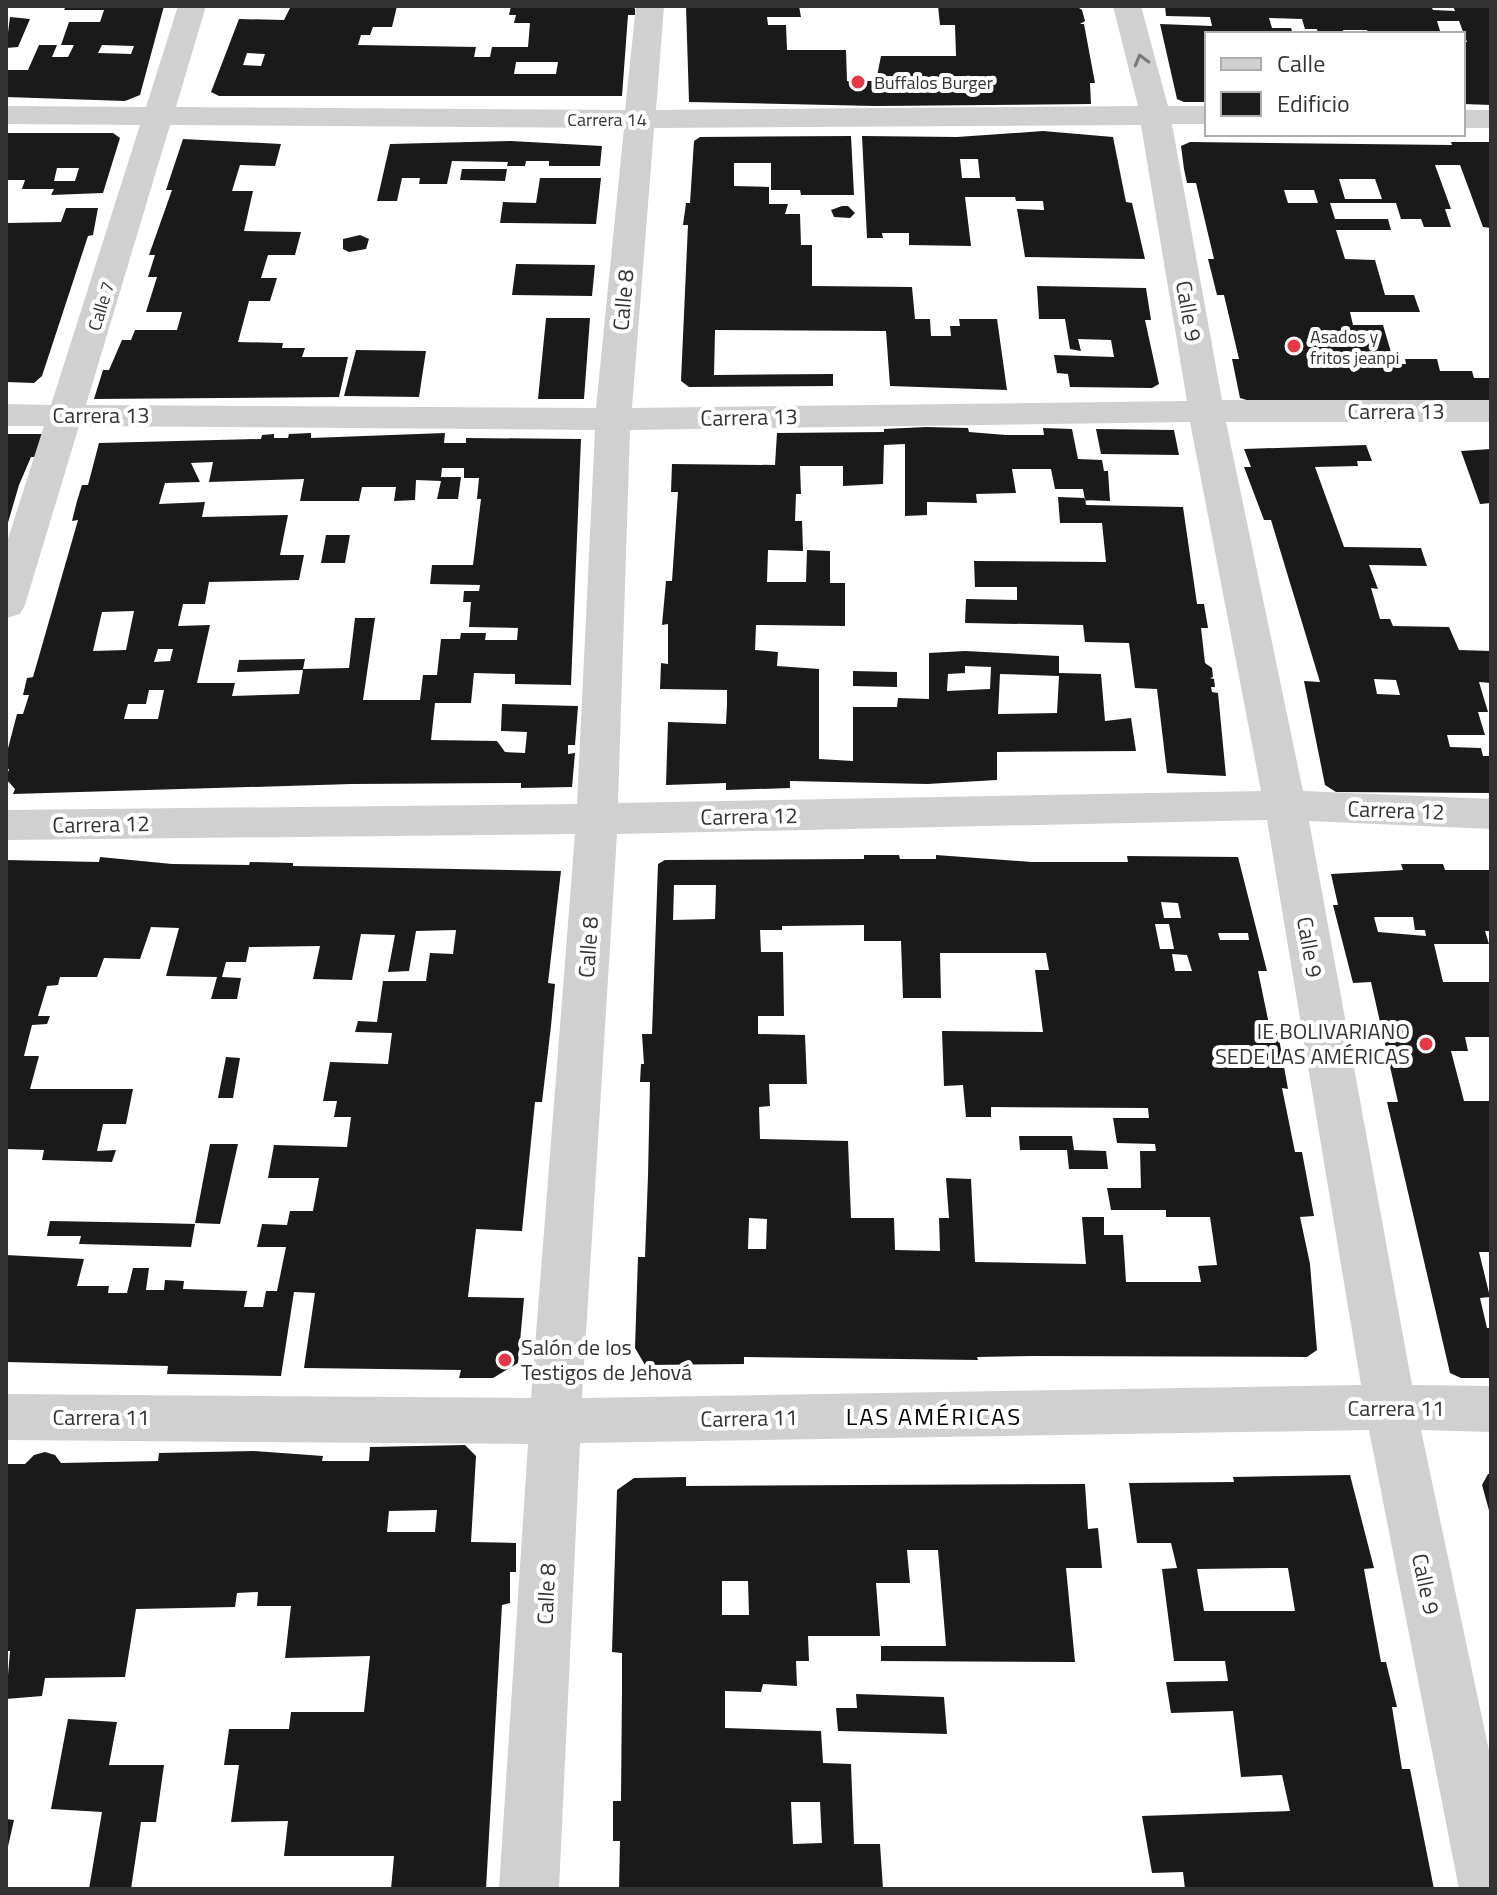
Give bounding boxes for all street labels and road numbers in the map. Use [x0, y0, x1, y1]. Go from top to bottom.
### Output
street label: Carrera 14 [567, 106, 647, 133]
street label: Calle 8 [603, 268, 643, 332]
street label: Calle 7 [81, 278, 121, 334]
street label: Calle 9 [1167, 278, 1211, 344]
street label: Carrera 13 [1347, 394, 1445, 428]
street label: Carrera 13 [52, 398, 150, 432]
street label: Carrera 13 [700, 399, 798, 435]
street label: Carrera 12 [1347, 791, 1445, 829]
street label: Carrera 12 [700, 798, 798, 834]
street label: Carrera 12 [52, 806, 150, 842]
street label: Calle 9 [1288, 914, 1332, 980]
street label: Calle 8 [569, 915, 607, 979]
street label: Carrera 11 [1347, 1391, 1445, 1425]
street label: Carrera 11 [52, 1400, 150, 1434]
street label: Carrera 11 [700, 1400, 798, 1436]
street label: Calle 9 [1403, 1550, 1449, 1618]
street label: Calle 8 [527, 1562, 565, 1626]

